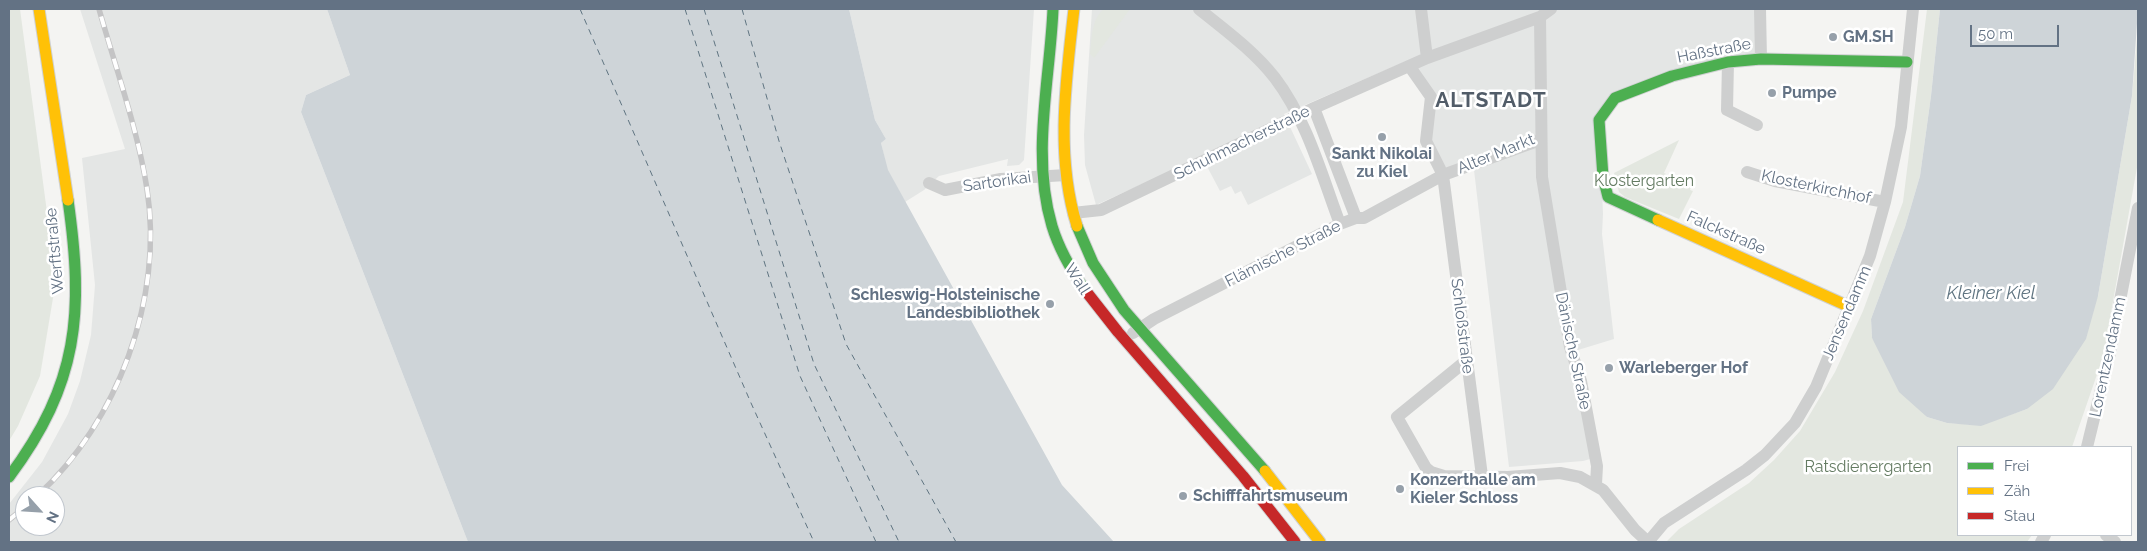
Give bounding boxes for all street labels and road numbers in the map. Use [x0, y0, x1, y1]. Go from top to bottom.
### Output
street label: Haßstraße [1675, 34, 1753, 68]
street label: Schuhmacherstraße [1171, 102, 1313, 184]
street label: Alter Markt [1455, 130, 1537, 178]
street label: Klosterkirchhof [1759, 166, 1873, 208]
street label: Sartorikai [962, 168, 1032, 196]
street label: Werftstraße [42, 207, 68, 295]
street label: Falckstraße [1684, 207, 1768, 259]
street label: Flämische Straße [1222, 217, 1344, 291]
street label: Wall [1060, 260, 1094, 298]
street label: Jensendamm [1818, 263, 1876, 363]
street label: Schloßstraße [1447, 277, 1477, 375]
street label: Dänische Straße [1551, 290, 1595, 412]
street label: Lorentzendamm [2086, 295, 2130, 419]

